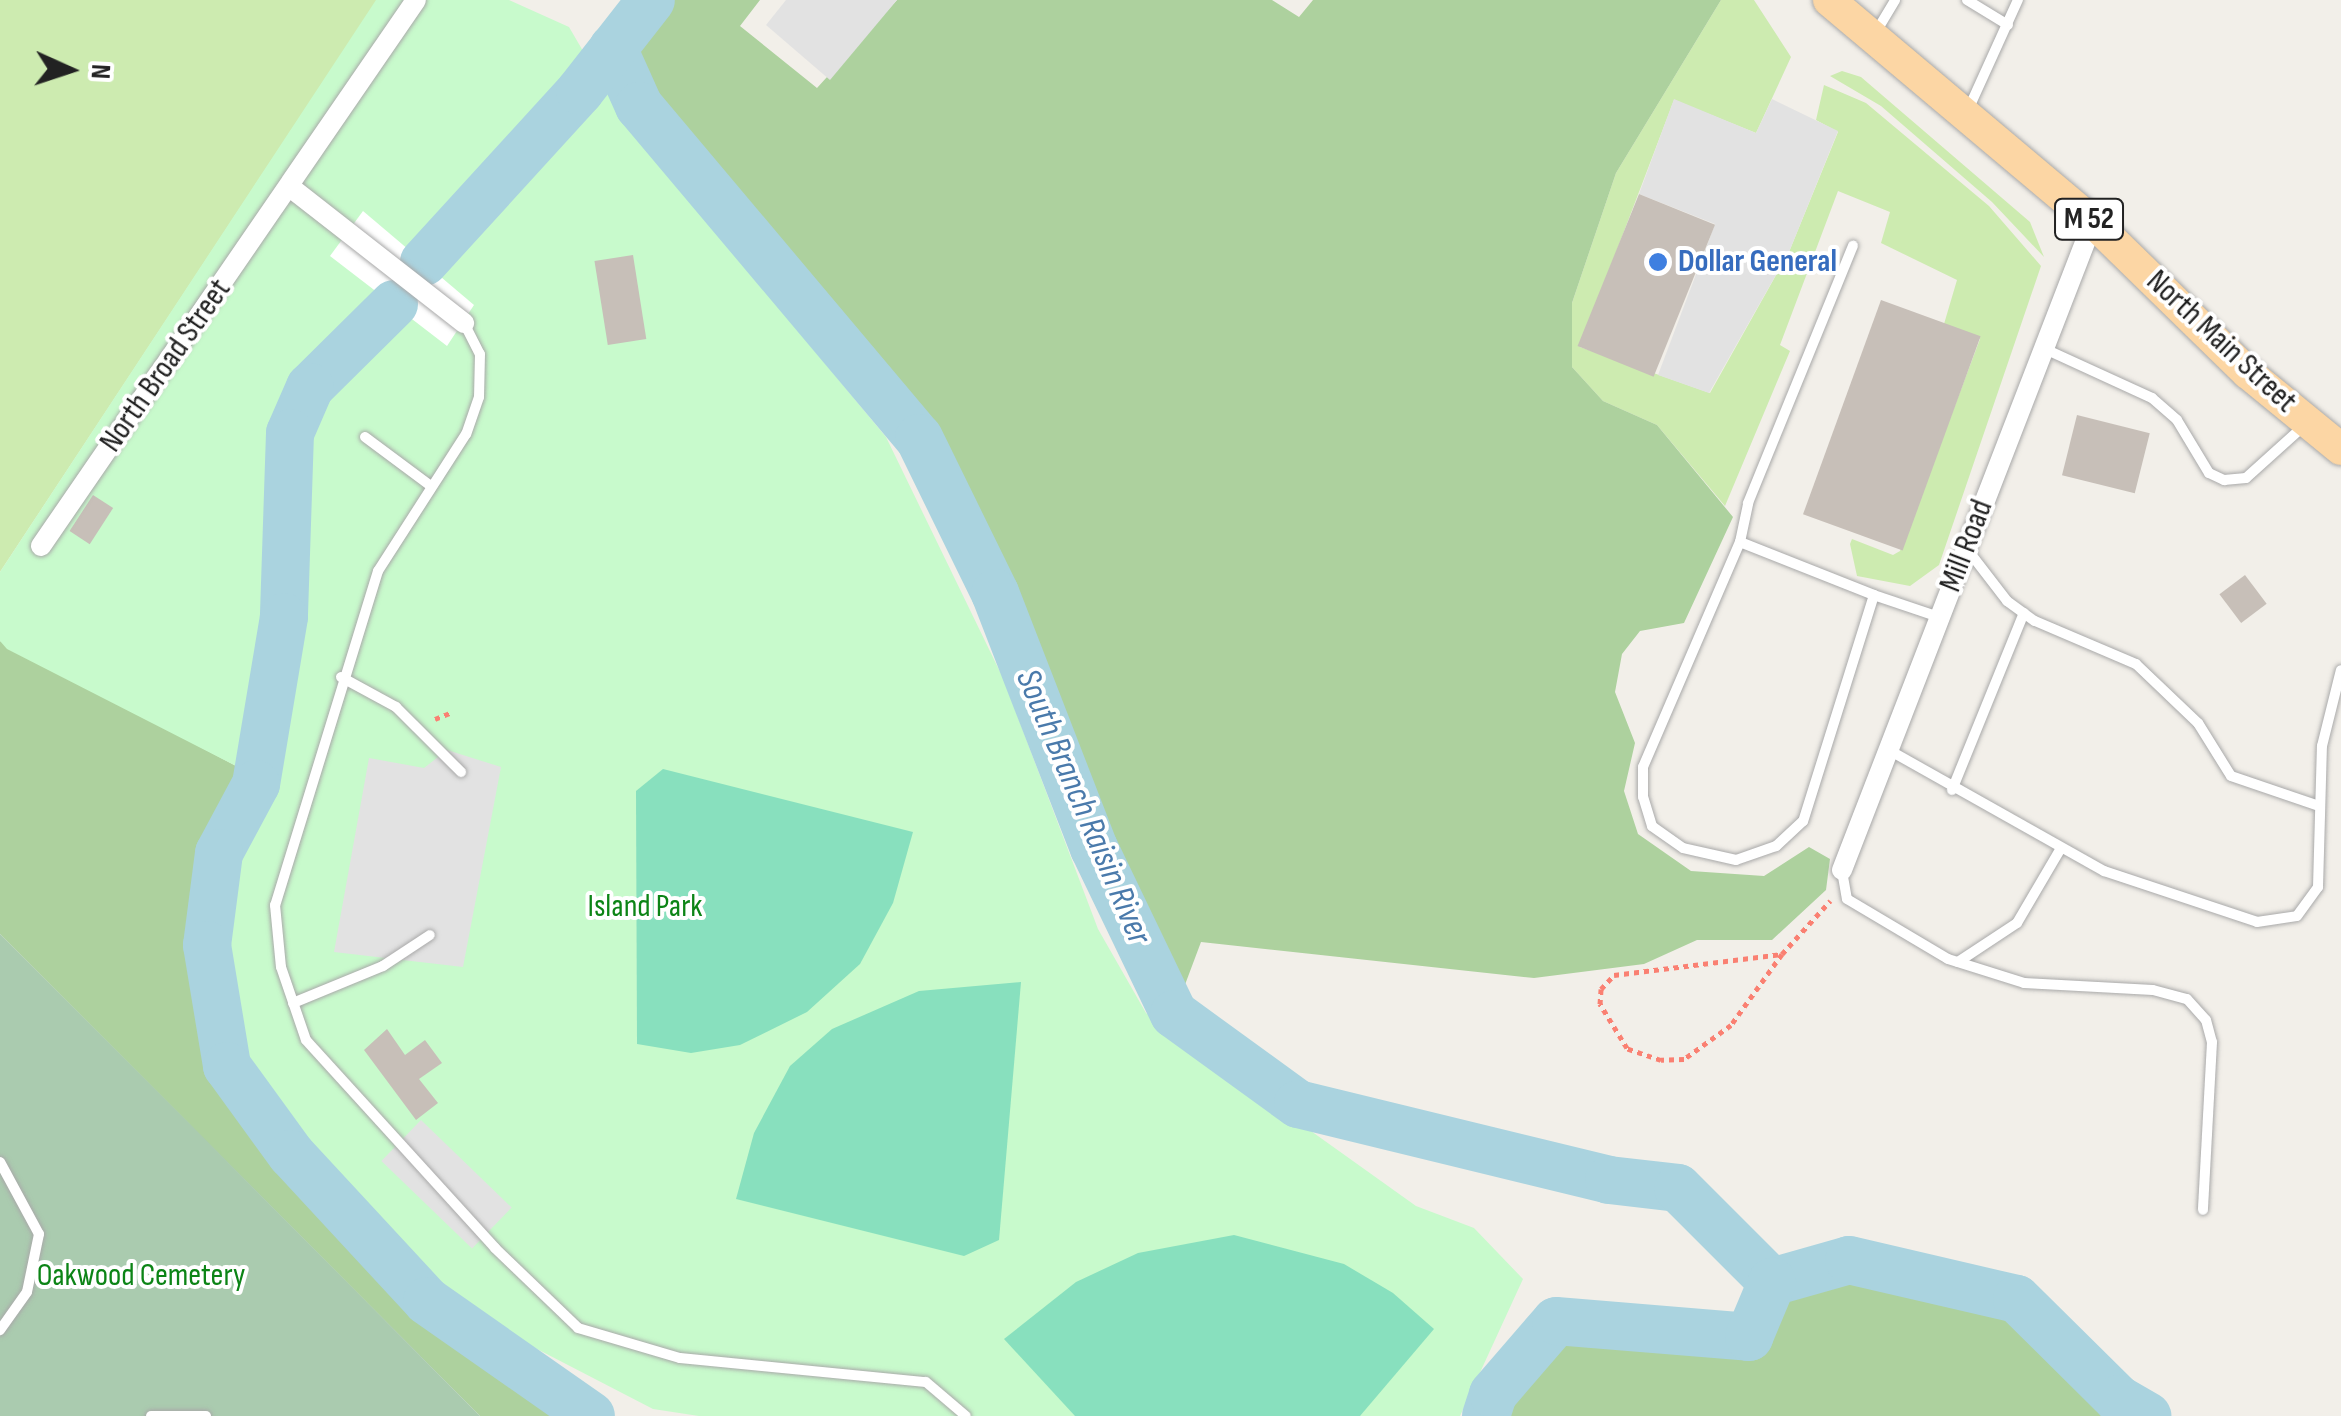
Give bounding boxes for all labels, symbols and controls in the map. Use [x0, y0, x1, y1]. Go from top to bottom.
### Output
north arrow [20, 20, 120, 120]
text: N [84, 63, 117, 80]
road number: M 52 [2054, 194, 2124, 244]
place label: Dollar General [1678, 243, 1837, 281]
marker: Dollar General [1647, 251, 1669, 273]
street label: North Main Street [2138, 263, 2304, 421]
street label: North Broad Street [92, 272, 240, 460]
street label: Mill Road [1932, 495, 2002, 597]
water label: South Branch Raisin River [1006, 663, 1160, 951]
park label: Island Park [587, 888, 703, 926]
park label: Oakwood Cemetery [37, 1257, 245, 1295]

